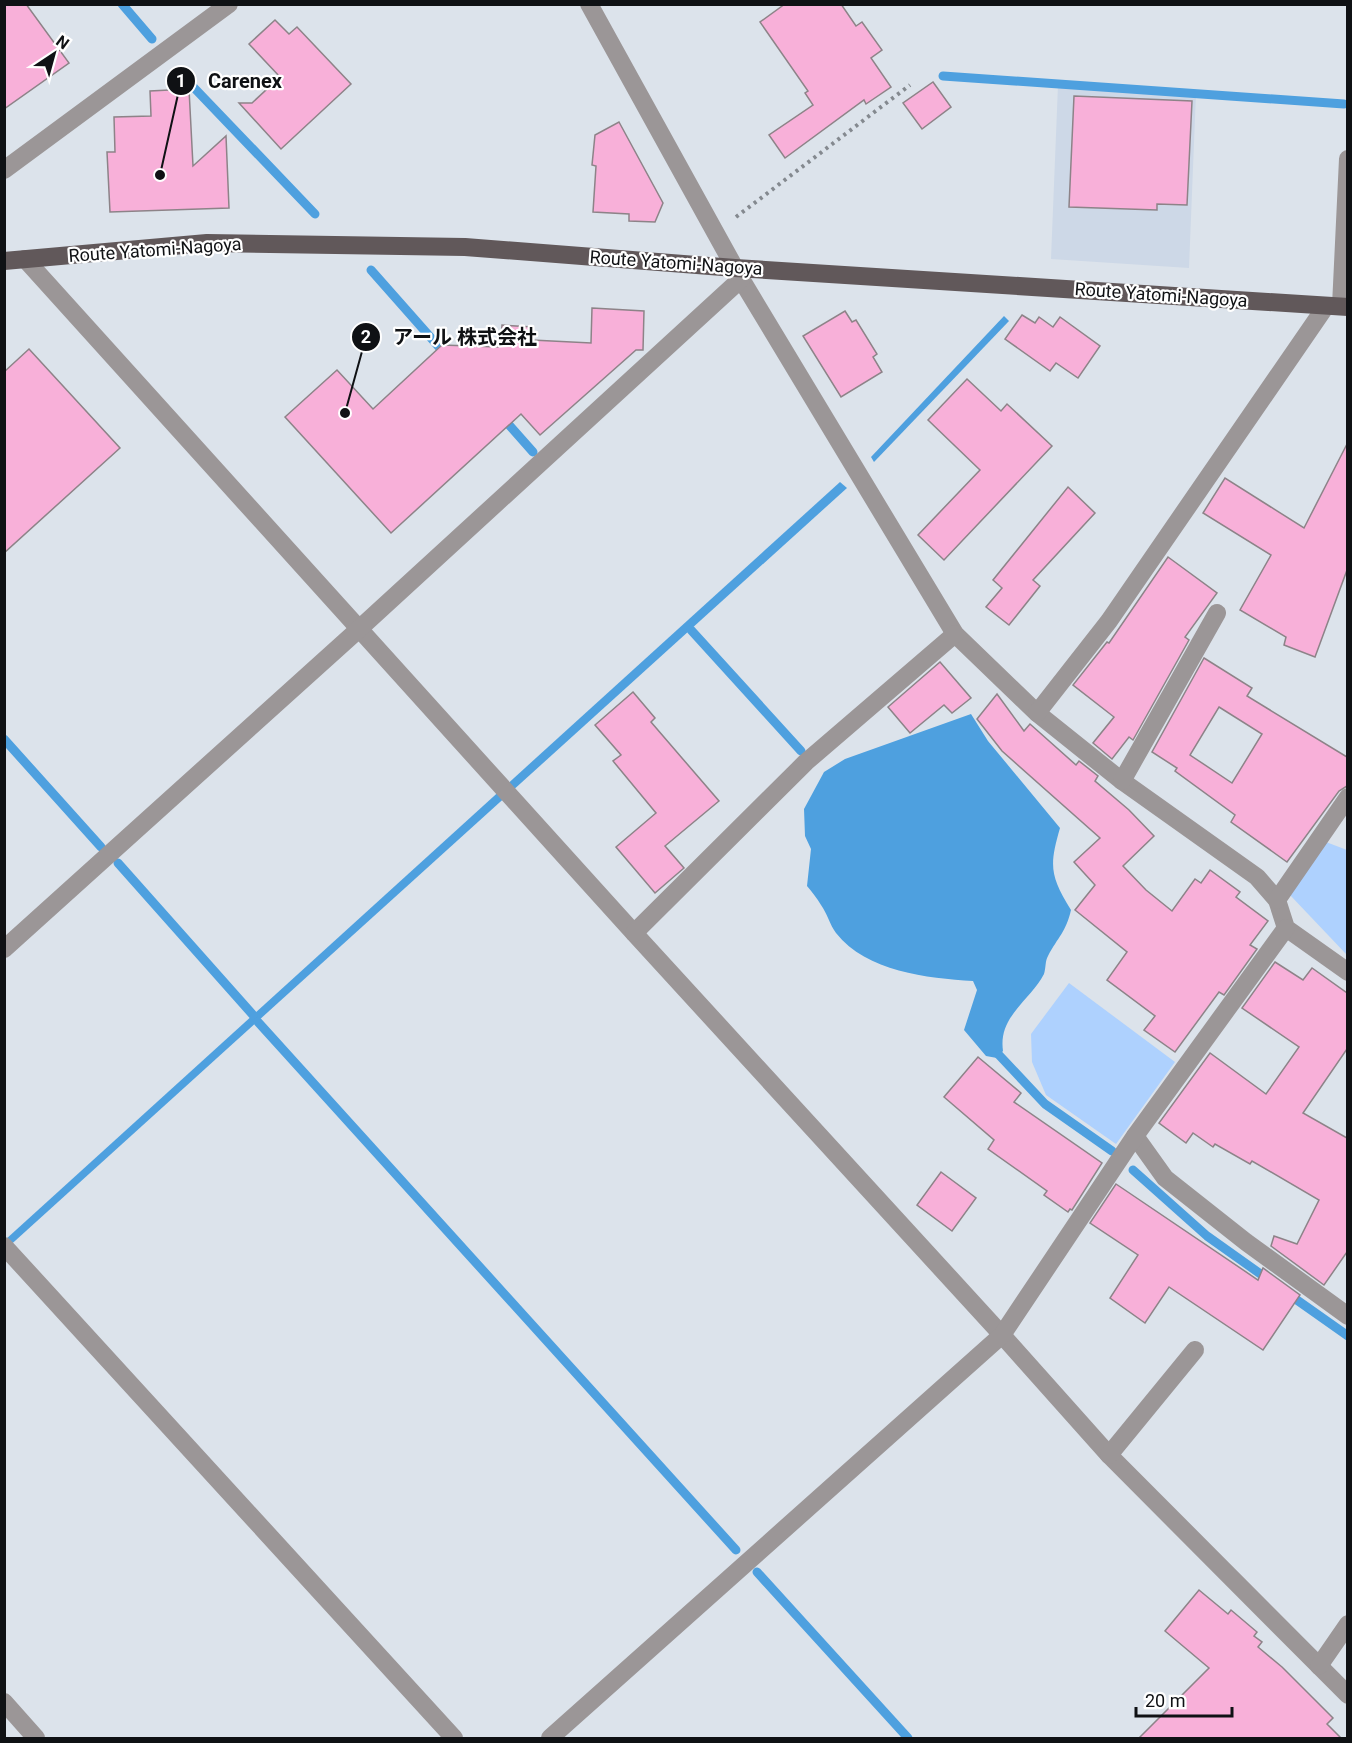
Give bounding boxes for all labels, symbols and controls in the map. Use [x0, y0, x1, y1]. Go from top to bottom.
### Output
north arrow [24, 24, 84, 84]
text: N [52, 31, 73, 53]
callout: Carenex [166, 62, 294, 100]
text: Carenex [208, 69, 283, 93]
text: 1 [176, 70, 186, 91]
street label: Route Yatomi-Nagoya [68, 233, 242, 266]
street label: Route Yatomi-Nagoya [589, 246, 763, 279]
street label: Route Yatomi-Nagoya [1074, 278, 1248, 311]
callout: アール 株式会社 [351, 318, 548, 356]
text: アール 株式会社 [393, 325, 537, 349]
text: 2 [361, 326, 371, 347]
scale bar [1136, 1680, 1232, 1718]
text: 20 m [1145, 1690, 1185, 1711]

